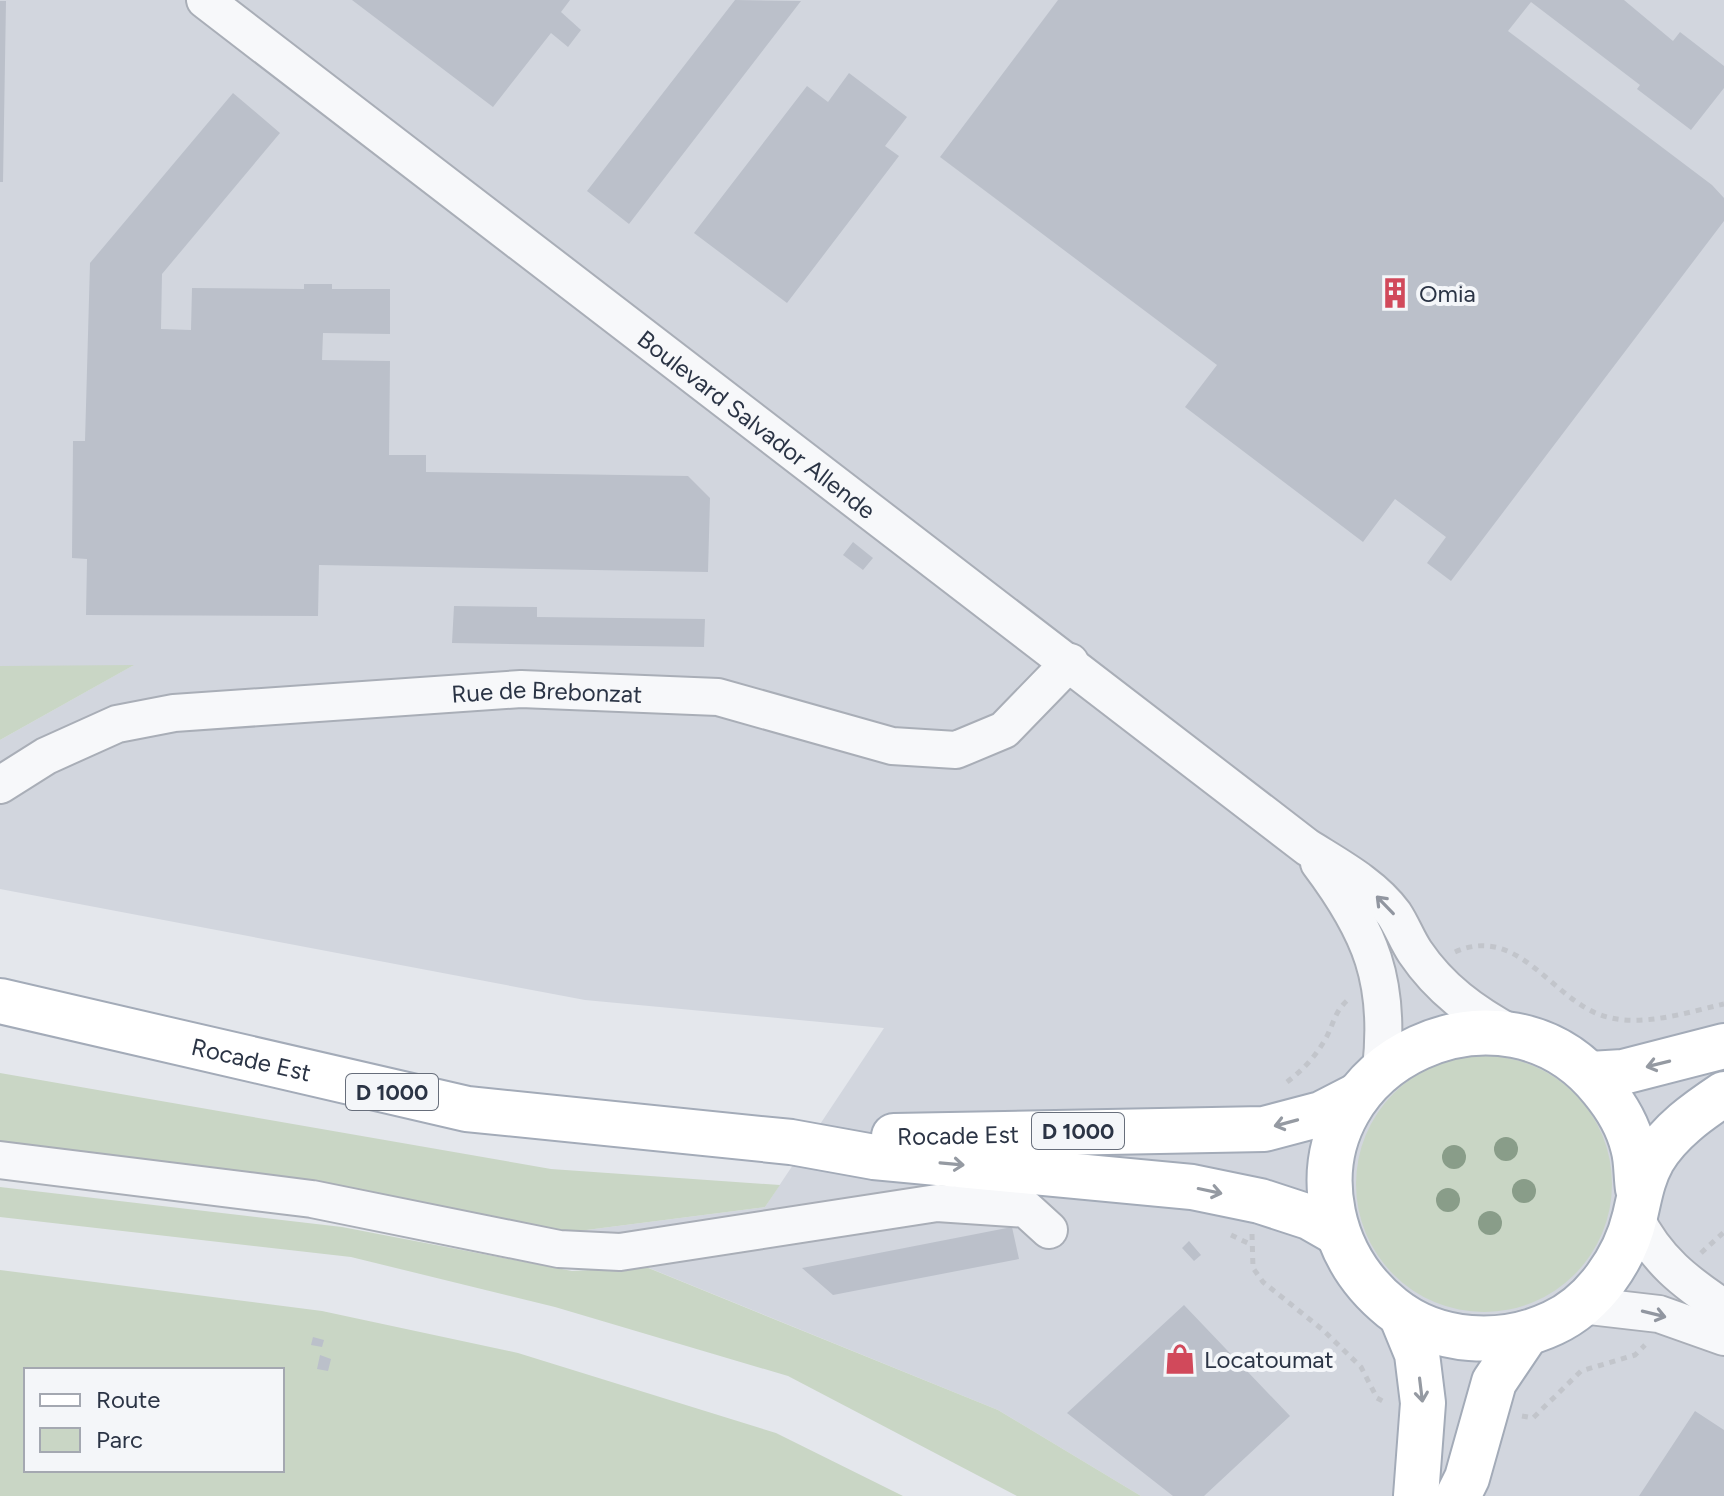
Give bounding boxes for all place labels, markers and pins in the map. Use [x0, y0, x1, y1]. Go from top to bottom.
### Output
building icon: Omia [1378, 276, 1412, 310]
place label: Omia [1419, 279, 1476, 308]
shop icon: Locatoumat [1163, 1342, 1197, 1376]
place label: Locatoumat [1204, 1345, 1334, 1374]

